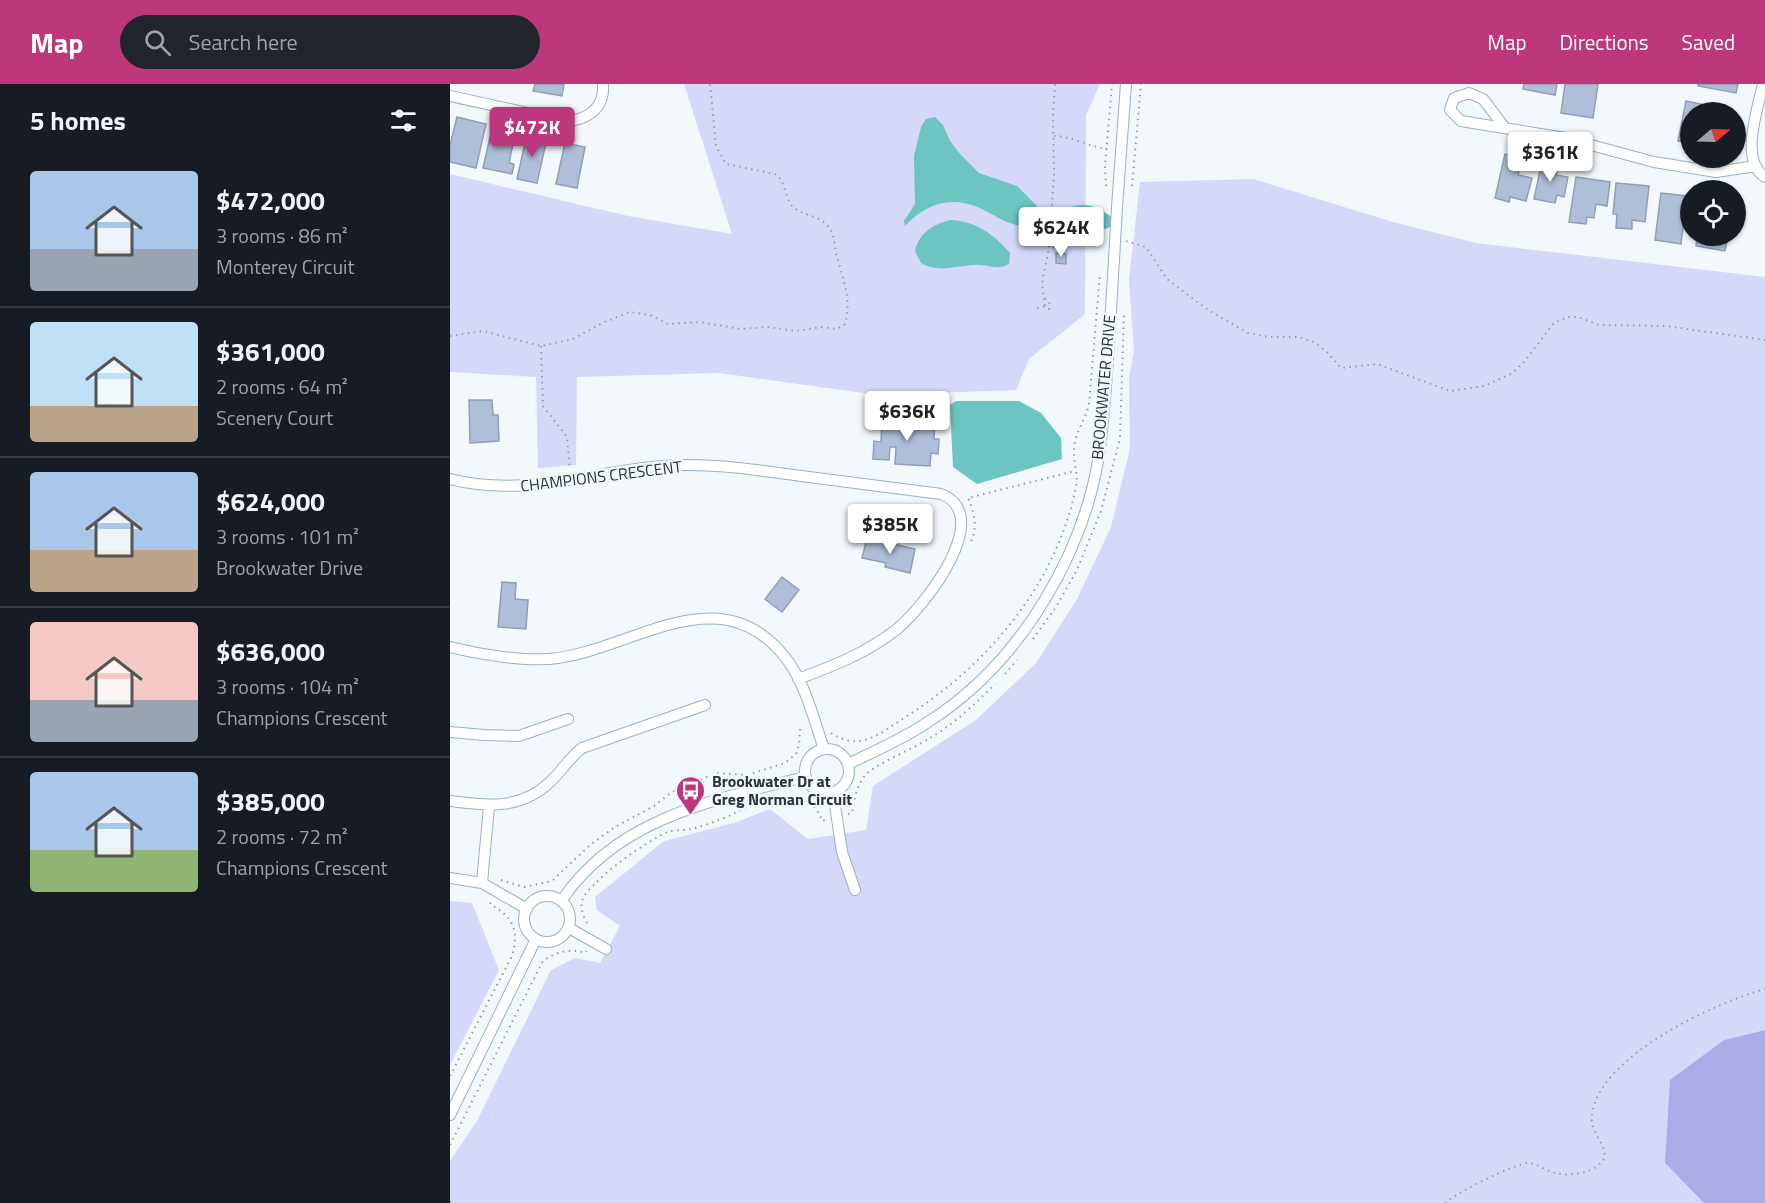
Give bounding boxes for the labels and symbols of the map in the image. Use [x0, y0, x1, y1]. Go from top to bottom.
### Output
north arrow [1680, 102, 1746, 168]
pin: $472K [490, 107, 574, 158]
pin: $361K [1508, 132, 1592, 183]
pin: $624K [1019, 207, 1103, 258]
street label: BROOKWATER DRIVE [1085, 313, 1121, 461]
pin: $636K [865, 391, 949, 442]
street label: CHAMPIONS CRESCENT [519, 454, 684, 498]
pin: $385K [848, 504, 932, 555]
place label: Brookwater Dr at Greg Norman Circuit [712, 769, 852, 811]
bus stop icon: Brookwater Dr at Greg Norman Circuit [675, 774, 707, 816]

